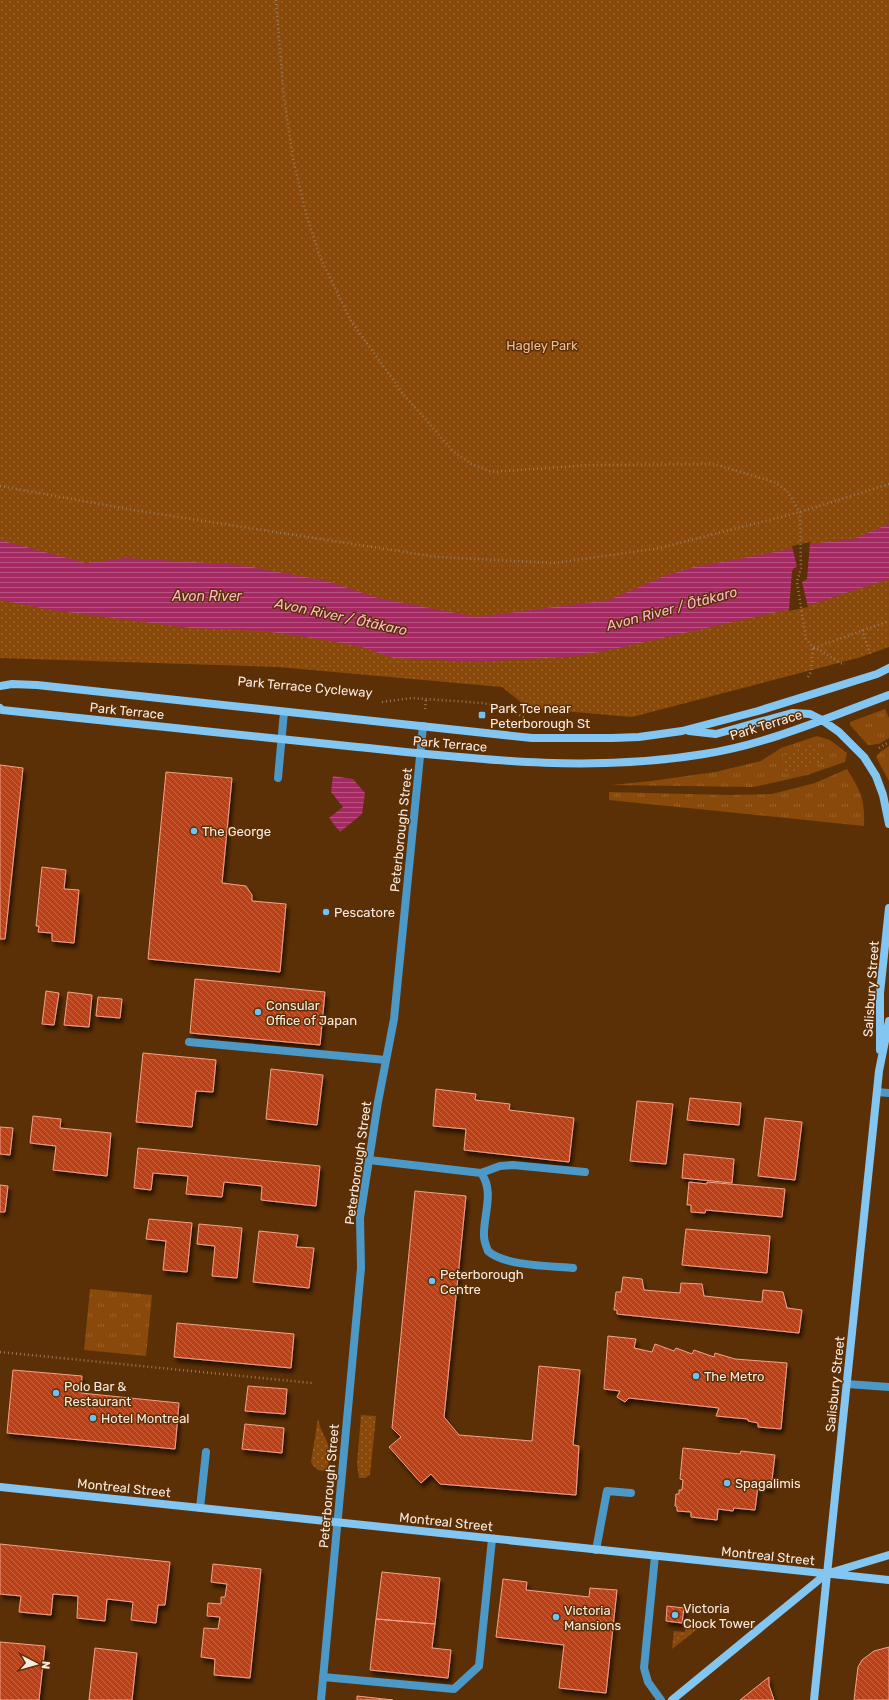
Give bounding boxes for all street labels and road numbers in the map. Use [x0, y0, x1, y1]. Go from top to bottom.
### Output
street label: Park Terrace Cycleway [237, 674, 373, 700]
street label: Park Terrace [89, 700, 165, 722]
street label: Park Terrace [728, 707, 804, 743]
street label: Park Terrace [412, 733, 488, 755]
street label: Peterborough Street [387, 767, 416, 893]
street label: Salisbury Street [860, 940, 882, 1038]
street label: Peterborough Street [342, 1100, 375, 1226]
street label: Salisbury Street [823, 1335, 847, 1433]
street label: Peterborough Street [316, 1423, 343, 1549]
street label: Montreal Street [77, 1476, 171, 1500]
street label: Montreal Street [399, 1510, 493, 1534]
street label: Montreal Street [721, 1544, 815, 1568]

